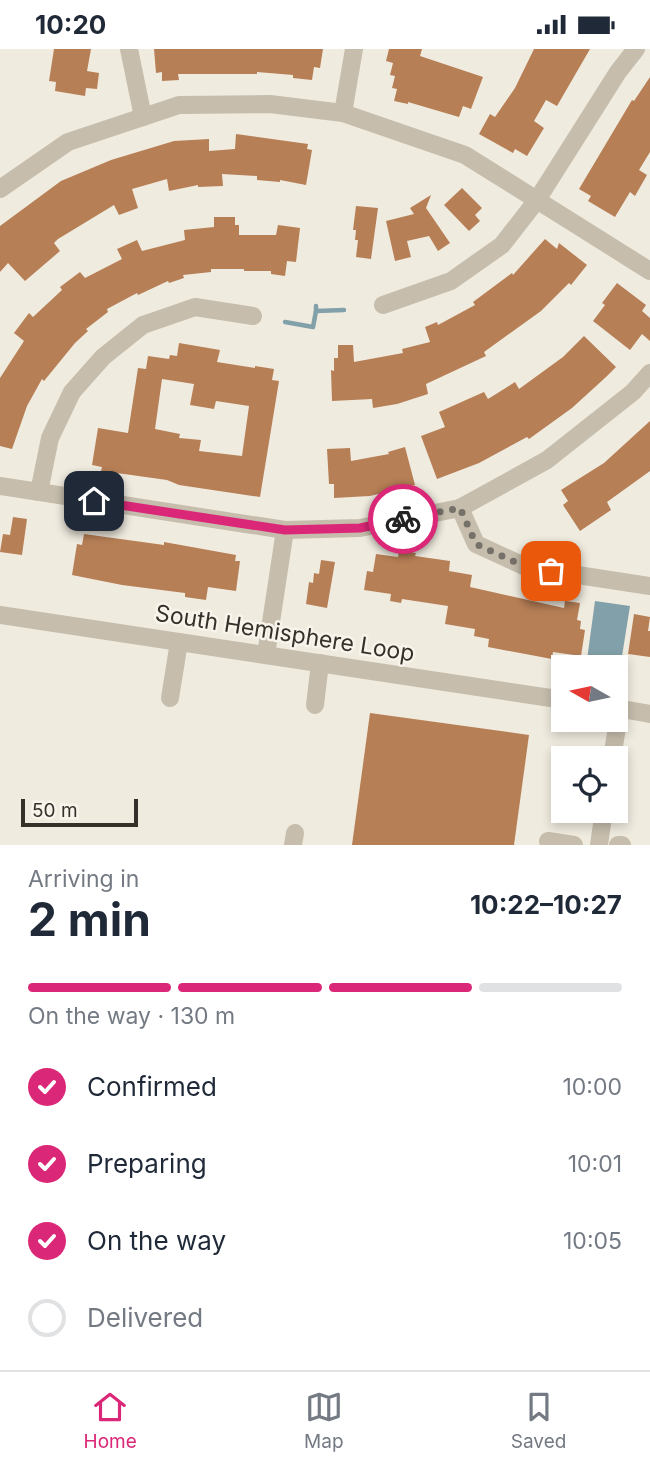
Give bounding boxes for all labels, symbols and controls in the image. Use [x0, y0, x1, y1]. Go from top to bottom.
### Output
text: 10:20 [35, 9, 106, 40]
pin [64, 471, 124, 531]
icon: home [75, 482, 113, 520]
courier [368, 484, 438, 554]
icon: bike [384, 500, 422, 538]
pin [521, 541, 581, 601]
icon: bag [532, 552, 570, 590]
street label: South Hemisphere Loop [153, 599, 417, 667]
north arrow [551, 655, 628, 731]
map controls [551, 655, 628, 823]
button: locate [551, 746, 628, 823]
scale bar [21, 796, 138, 828]
text: 50 m [32, 799, 78, 822]
text: Arriving in [28, 865, 139, 893]
text: 10:22–10:27 [470, 889, 622, 920]
text: 2 min [28, 891, 151, 947]
text: On the way · 130 m [28, 1002, 235, 1030]
icon: check [28, 1068, 66, 1106]
text: Confirmed [87, 1071, 217, 1102]
text: 10:00 [562, 1073, 622, 1101]
icon: check [28, 1145, 66, 1183]
text: Preparing [87, 1148, 207, 1179]
text: 10:01 [568, 1150, 622, 1178]
icon: check [28, 1222, 66, 1260]
text: On the way [87, 1225, 226, 1256]
text: 10:05 [563, 1227, 622, 1255]
text: Delivered [87, 1302, 203, 1333]
tab: Home [84, 1388, 137, 1453]
tab: Map [304, 1388, 344, 1453]
tab: Saved [511, 1388, 566, 1453]

